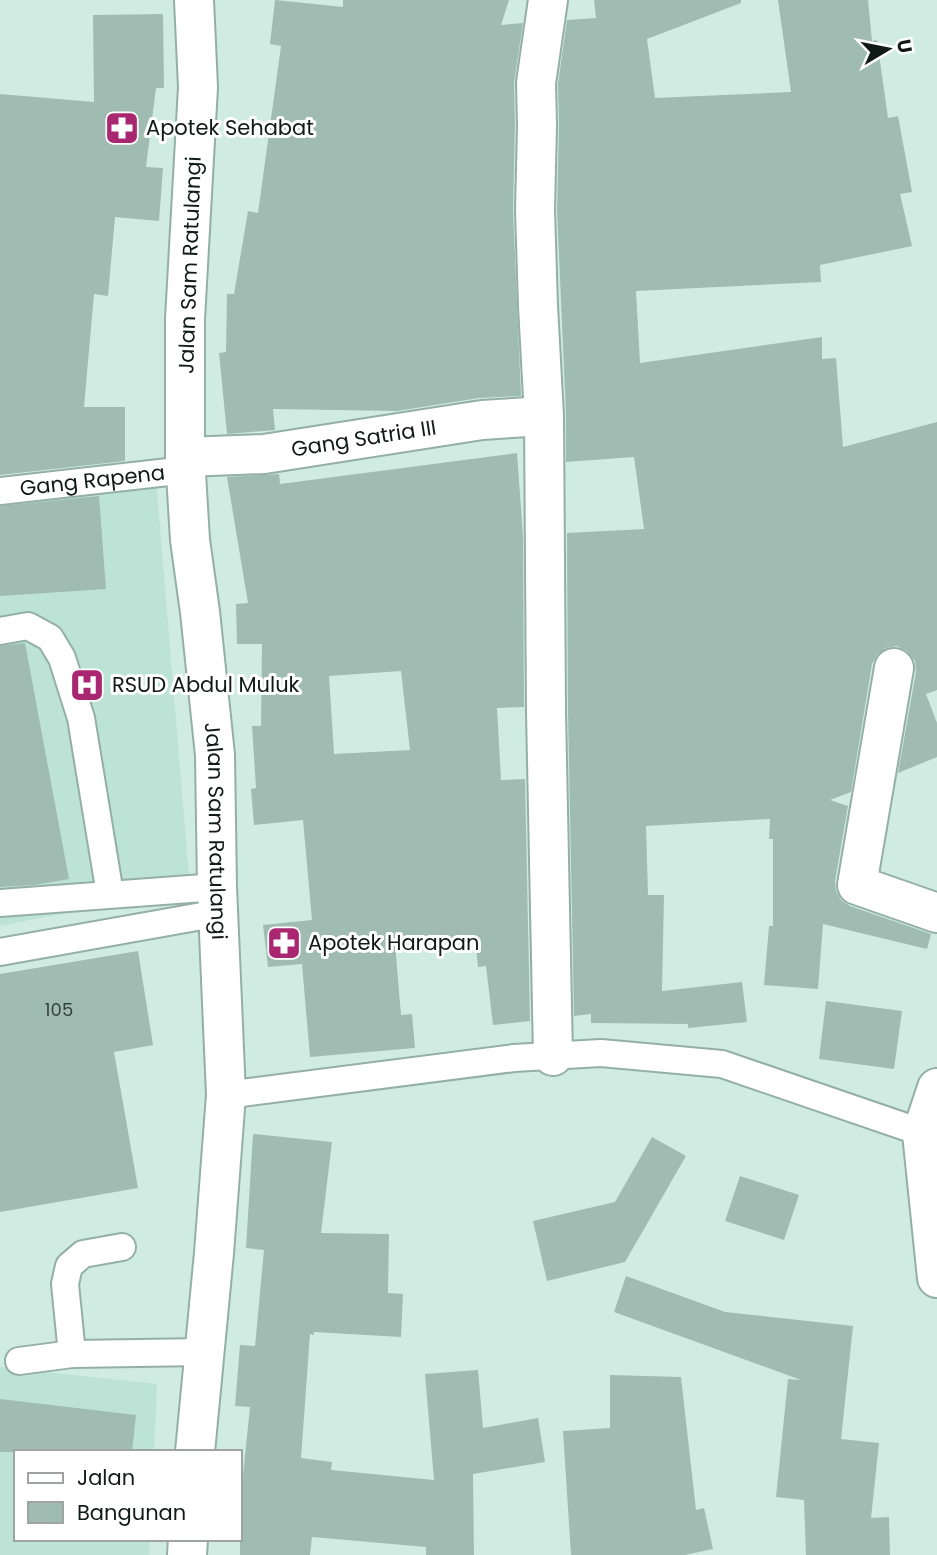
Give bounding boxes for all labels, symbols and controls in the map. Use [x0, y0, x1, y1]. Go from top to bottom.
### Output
north arrow [853, 14, 923, 84]
text: U [890, 37, 919, 55]
pharmacy icon: Apotek Sehabat [103, 109, 141, 147]
place label: Apotek Sehabat [146, 113, 314, 142]
street label: Jalan Sam Ratulangi [171, 156, 208, 374]
street label: Gang Satria III [289, 412, 438, 464]
street label: Gang Rapena [18, 457, 166, 503]
hospital icon: RSUD Abdul Muluk [68, 666, 106, 704]
place label: RSUD Abdul Muluk [112, 670, 300, 699]
street label: Jalan Sam Ratulangi [198, 721, 234, 940]
pharmacy icon: Apotek Harapan [265, 924, 303, 962]
place label: Apotek Harapan [308, 928, 479, 957]
house number: 105 [45, 997, 73, 1022]
legend [14, 1450, 242, 1541]
text: Jalan [77, 1463, 135, 1492]
text: Bangunan [77, 1498, 186, 1527]

